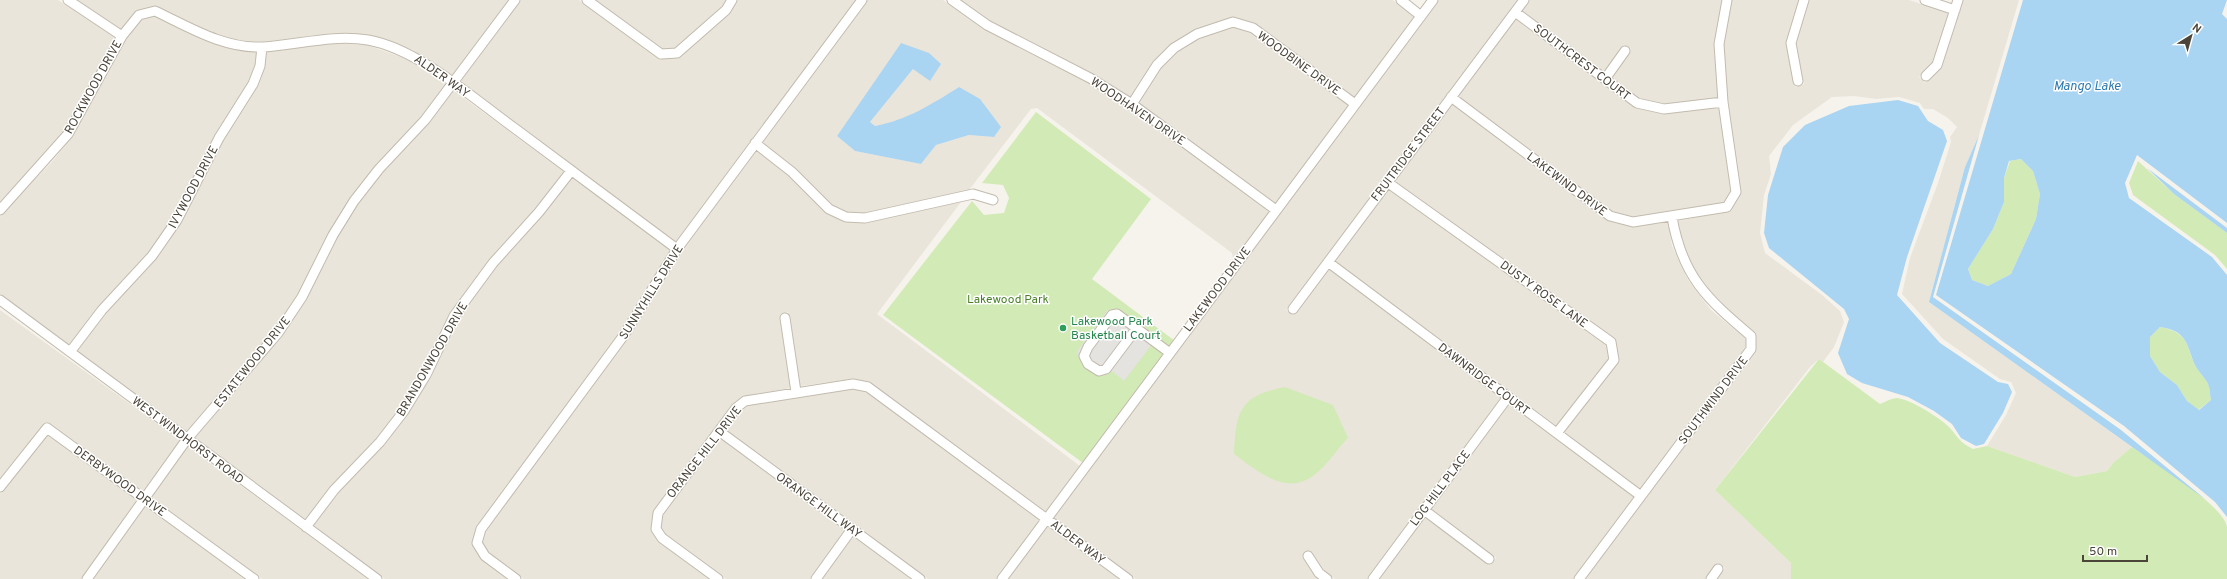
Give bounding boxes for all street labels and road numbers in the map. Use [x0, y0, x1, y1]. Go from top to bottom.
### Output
street label: SOUTHCREST COURT [1530, 21, 1633, 105]
street label: WOODBINE DRIVE [1253, 28, 1343, 100]
street label: ROCKWOOD DRIVE [61, 38, 126, 137]
street label: ALDER WAY [410, 52, 473, 102]
street label: WOODHAVEN DRIVE [1087, 74, 1188, 150]
street label: FRUITRIDGE STREET [1368, 104, 1450, 205]
street label: IVYWOOD DRIVE [165, 143, 222, 232]
street label: LAKEWIND DRIVE [1523, 149, 1610, 220]
street label: SUNNYHILLS DRIVE [616, 242, 687, 343]
street label: LAKEWOOD DRIVE [1181, 244, 1255, 335]
street label: DUSTY ROSE LANE [1496, 258, 1590, 332]
street label: BRANDONWOOD DRIVE [393, 299, 472, 420]
street label: ESTATEWOOD DRIVE [211, 314, 295, 412]
street label: DAWNRIDGE COURT [1434, 340, 1532, 420]
street label: SOUTHWIND DRIVE [1675, 353, 1752, 448]
street label: WEST WINDHORST ROAD [128, 393, 247, 488]
street label: ORANGE HILL DRIVE [664, 403, 746, 502]
street label: DERBYWOOD DRIVE [70, 443, 169, 521]
street label: LOG HILL PLACE [1407, 447, 1475, 530]
street label: ORANGE HILL WAY [772, 469, 865, 543]
street label: ALDER WAY [1047, 517, 1108, 569]

